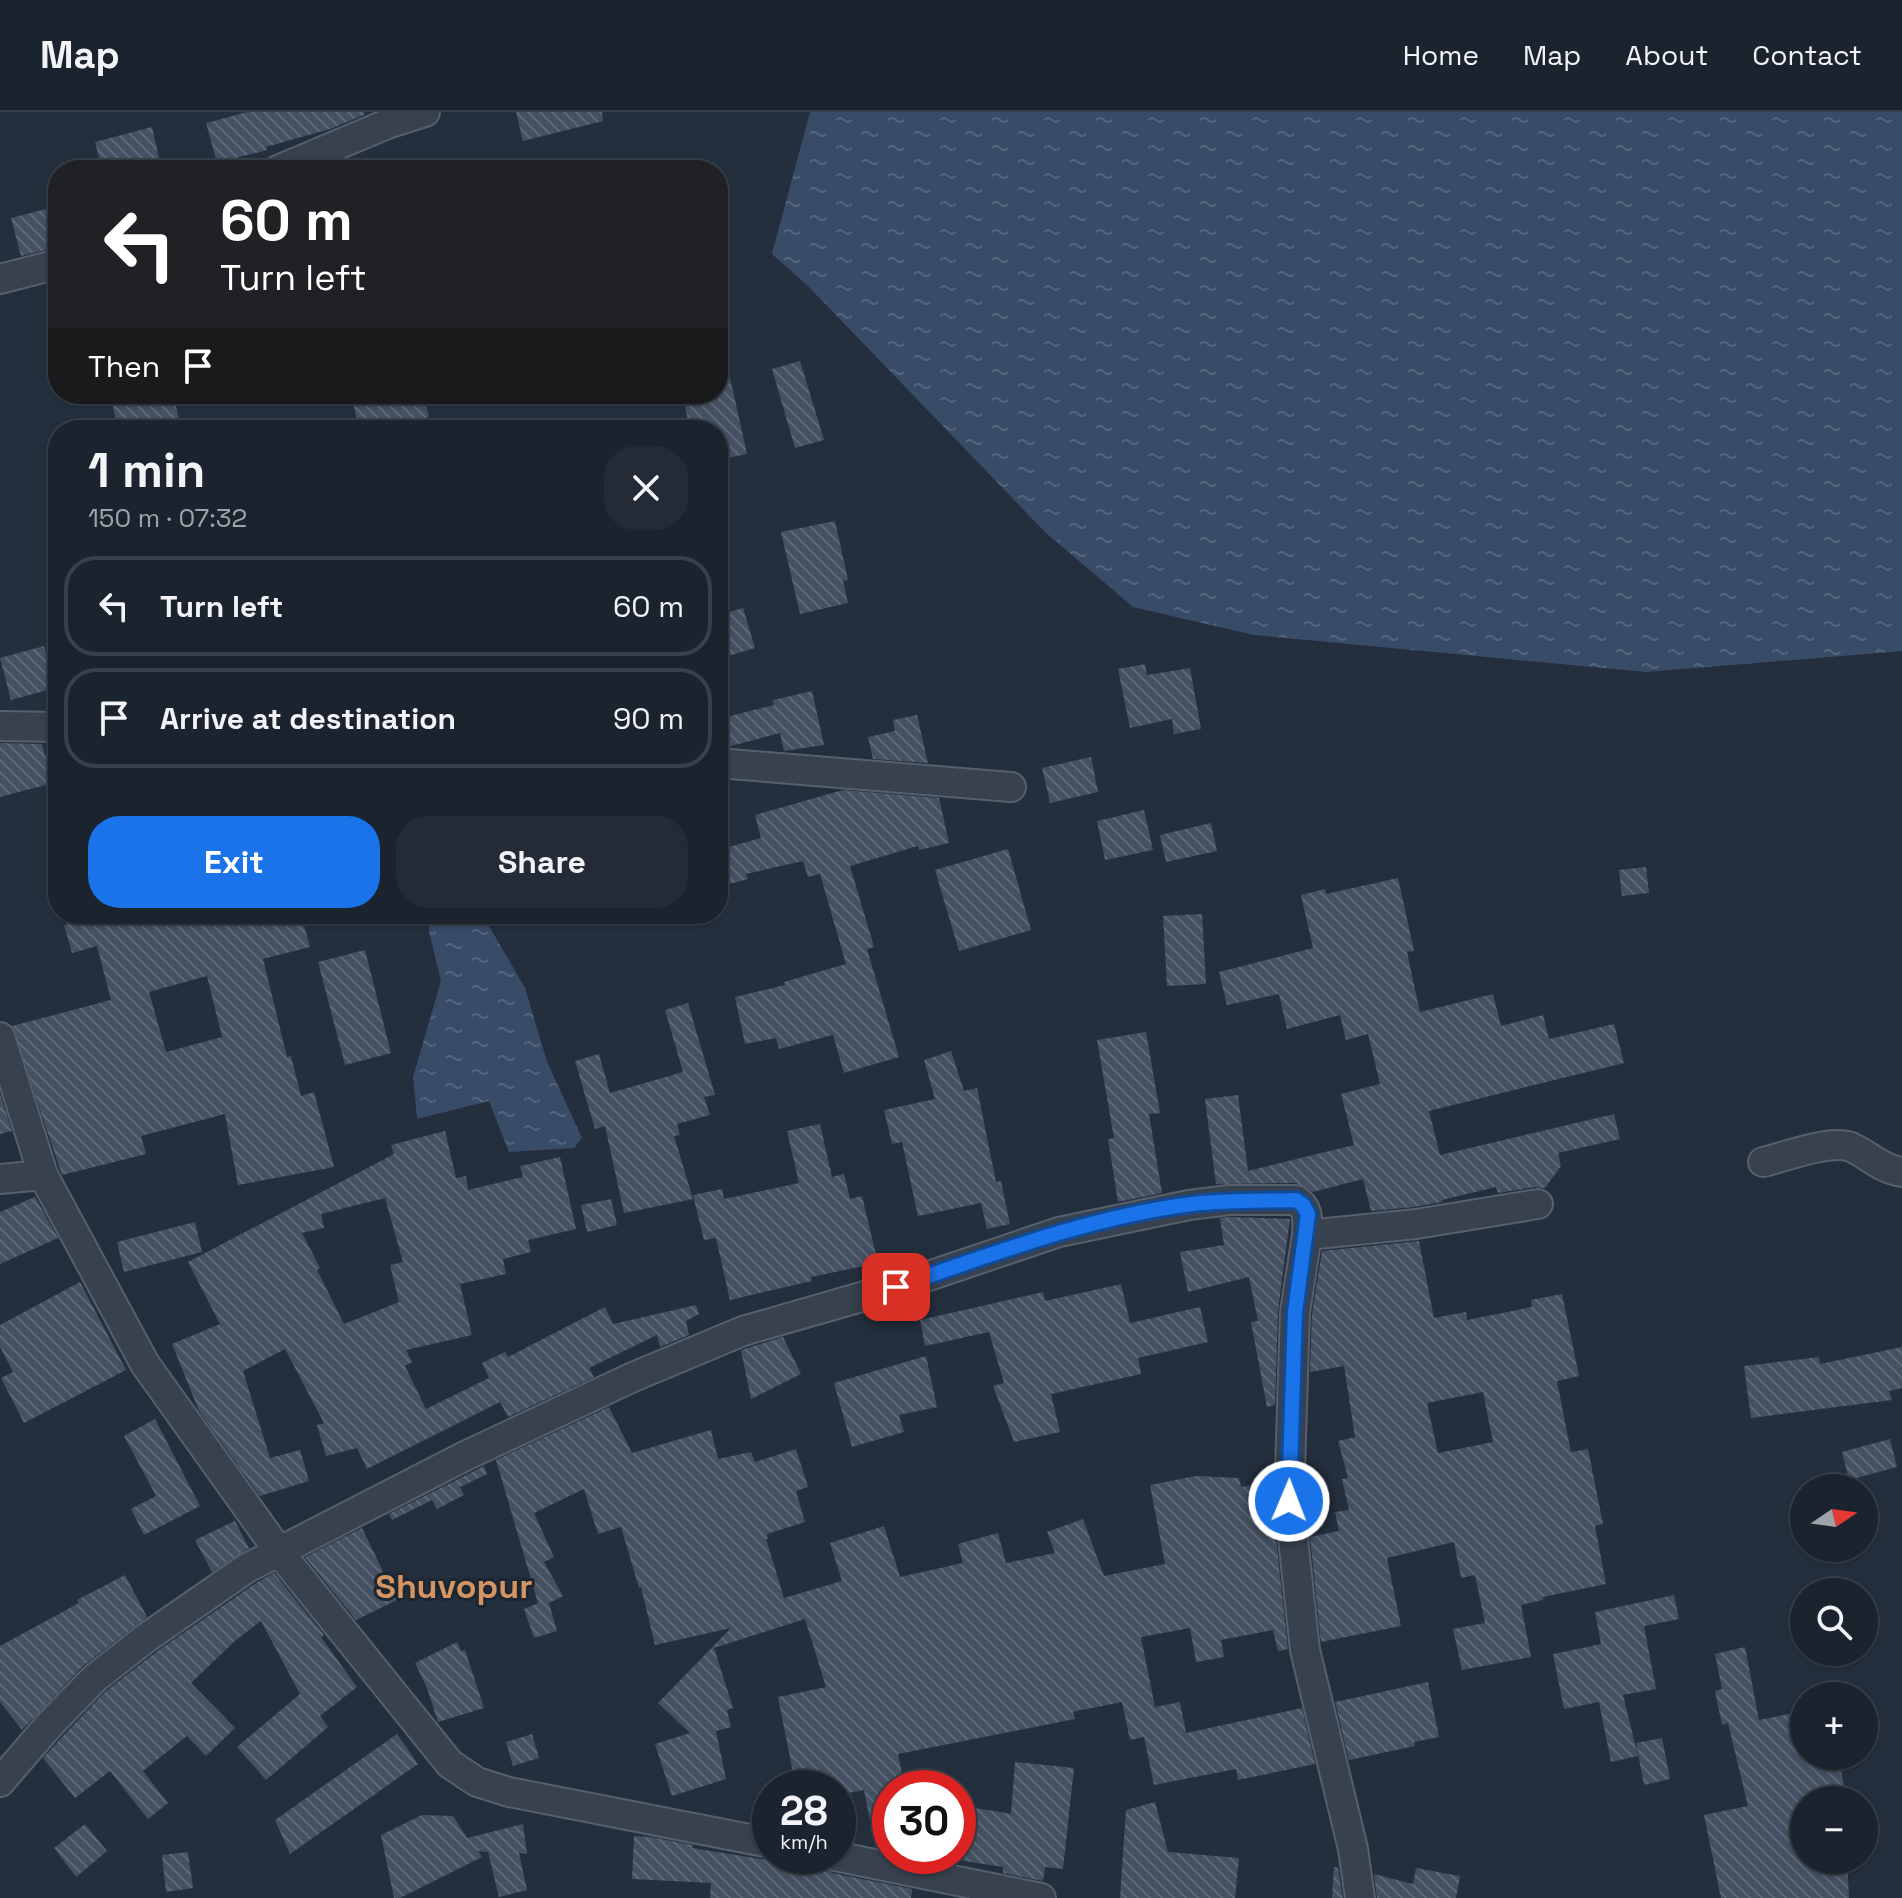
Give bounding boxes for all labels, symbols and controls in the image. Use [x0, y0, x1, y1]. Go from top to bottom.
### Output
text: Map [40, 31, 120, 79]
text: Home [1403, 37, 1479, 73]
text: Map [1523, 37, 1581, 73]
text: About [1625, 37, 1708, 73]
text: Contact [1752, 37, 1862, 73]
text: 60 m [220, 185, 353, 256]
icon: left [88, 192, 192, 296]
text: Turn left [220, 255, 367, 301]
icon: arrive [176, 344, 220, 388]
text: Then [88, 347, 160, 386]
text: 1 min [88, 440, 205, 501]
button: close [604, 446, 688, 530]
text: 150 m · 07:32 [88, 501, 247, 535]
icon: left [92, 584, 136, 628]
text: Turn left [160, 587, 283, 626]
text: 60 m [613, 587, 684, 626]
icon: arrive [92, 696, 136, 740]
text: Arrive at destination [160, 699, 456, 738]
text: 90 m [613, 699, 684, 738]
button: Exit [88, 816, 380, 908]
button: Share [396, 816, 688, 908]
pin [862, 1253, 930, 1321]
icon: arrive [874, 1265, 918, 1309]
position arrow [1247, 1459, 1331, 1543]
north arrow [1790, 1474, 1878, 1562]
map controls [1790, 1474, 1878, 1874]
district label: Shuvopur [375, 1565, 533, 1608]
button: search [1790, 1578, 1878, 1666]
button: + [1790, 1682, 1878, 1770]
speed limit sign: 30 [872, 1770, 976, 1874]
text: 28 [780, 1786, 828, 1837]
button: − [1790, 1786, 1878, 1874]
text: km/h [780, 1829, 828, 1855]

